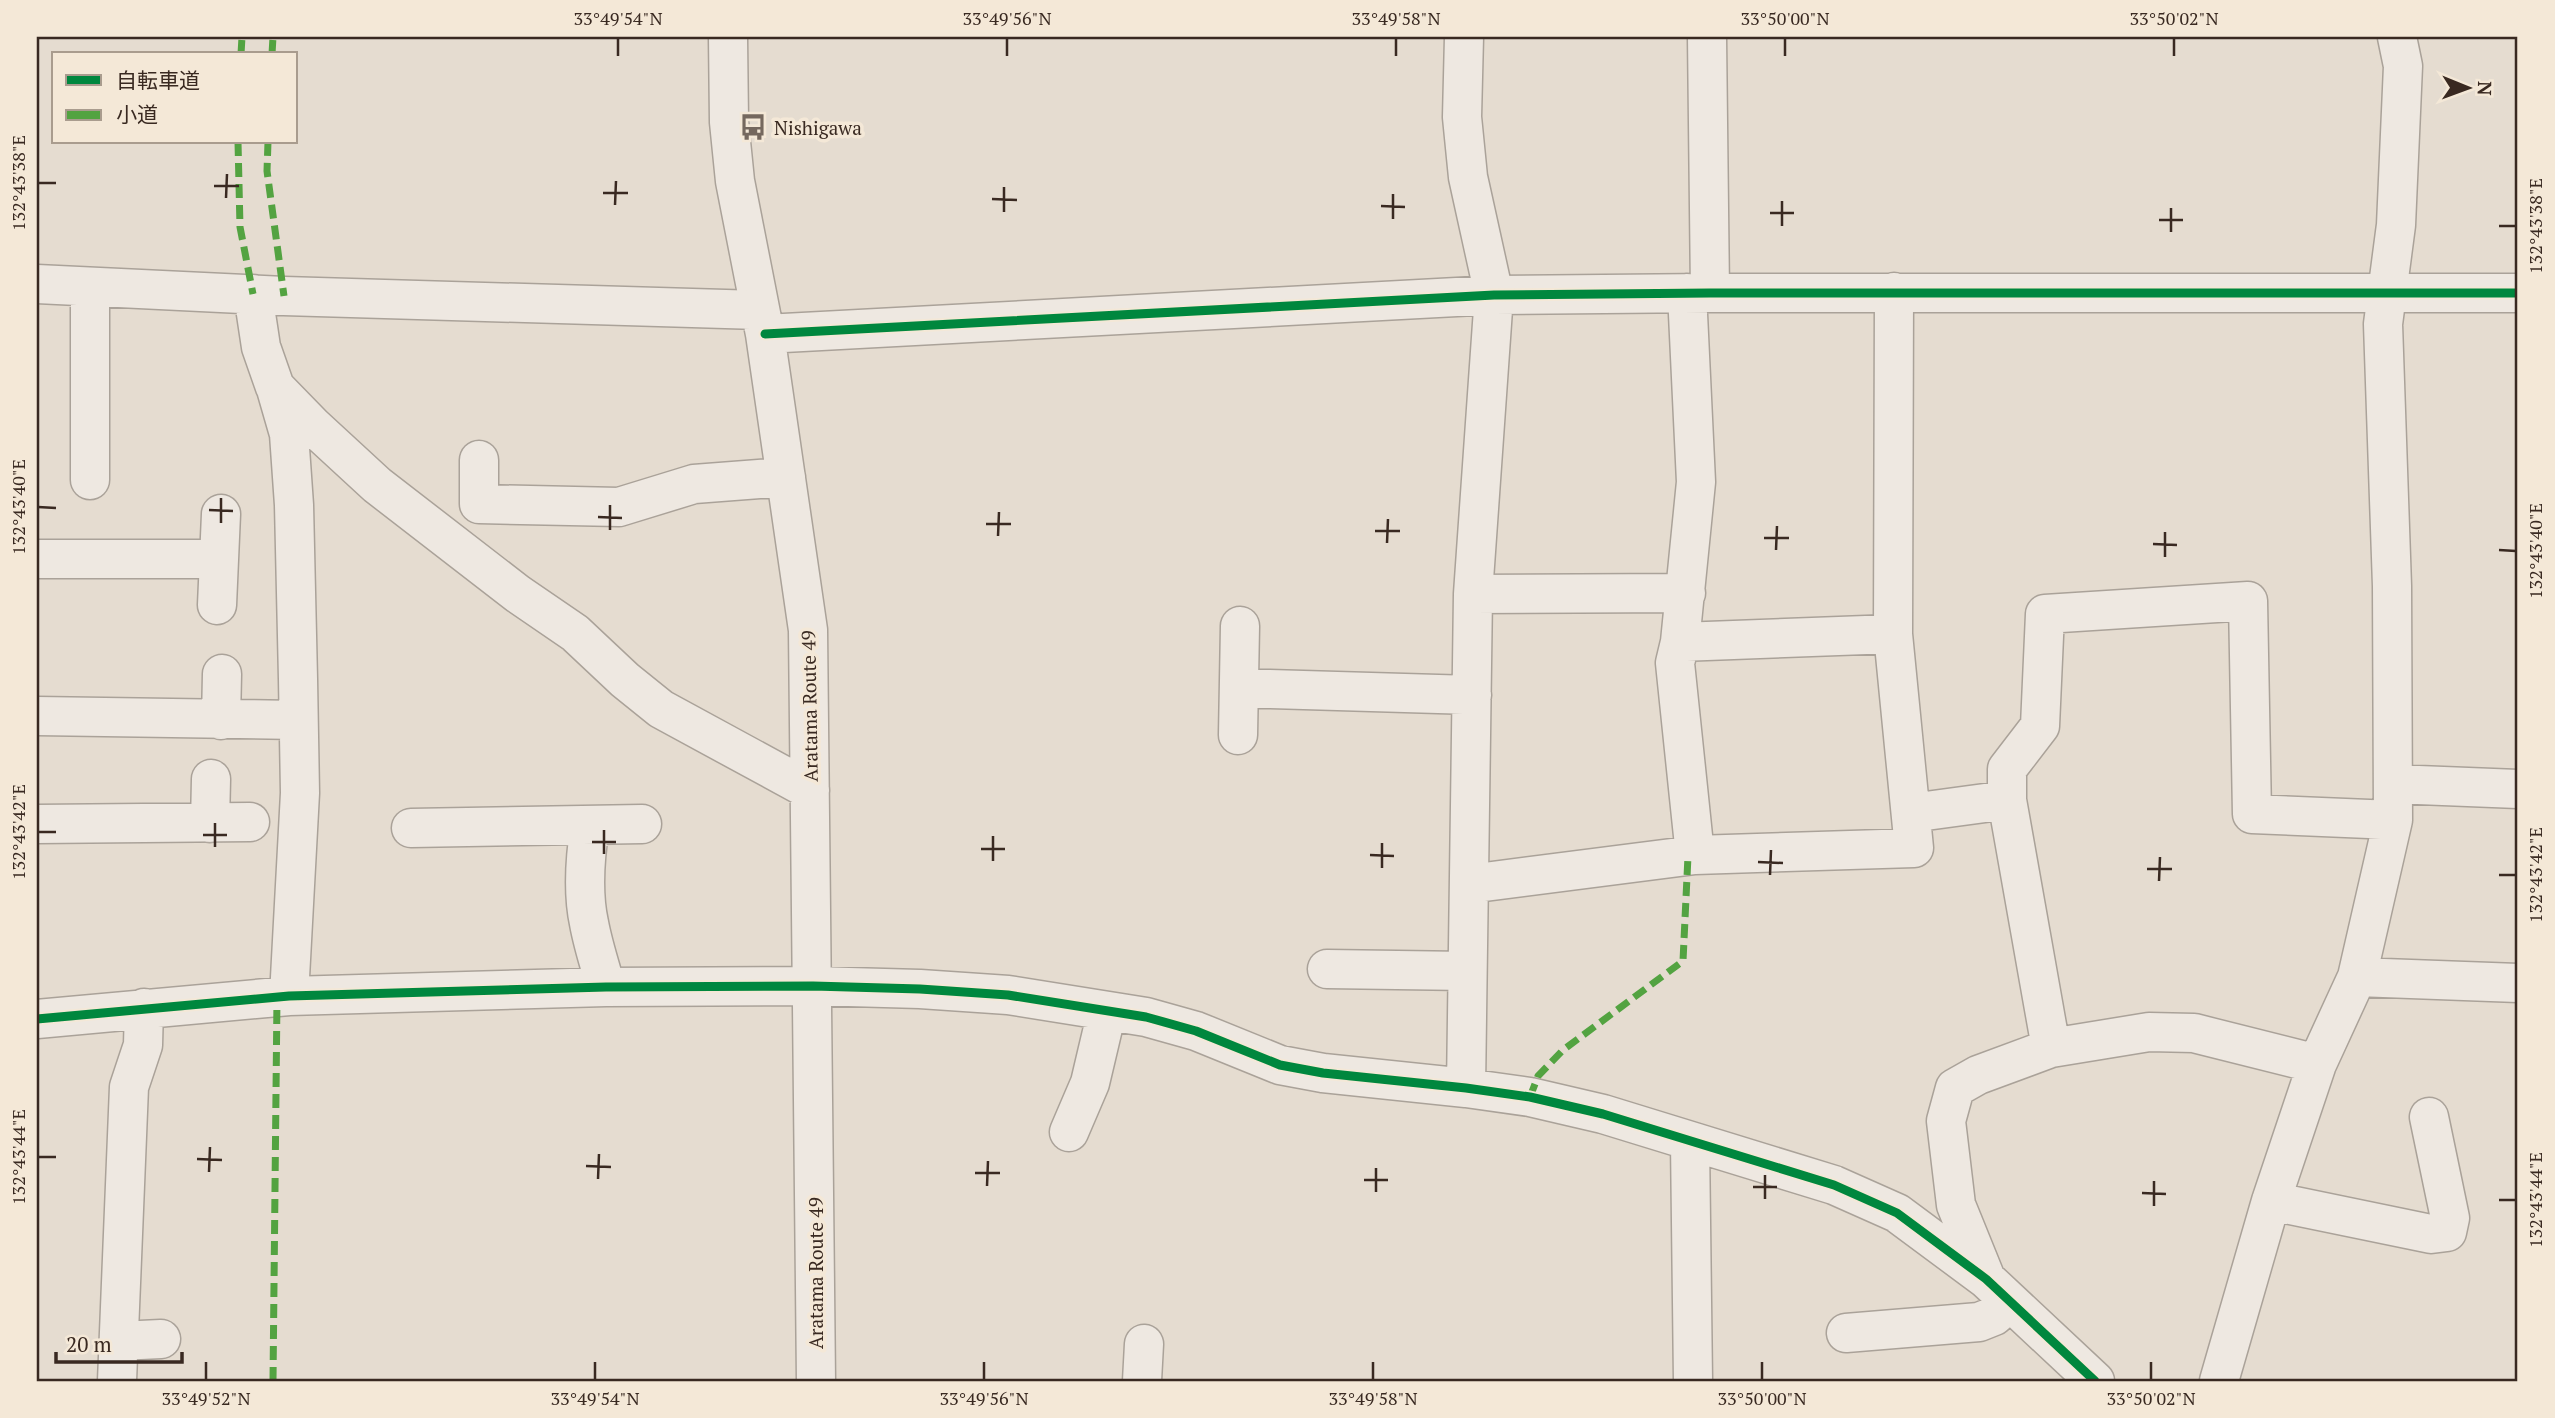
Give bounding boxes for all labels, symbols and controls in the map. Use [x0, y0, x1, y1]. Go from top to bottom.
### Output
text: 33°49'54"N [573, 6, 663, 30]
text: 33°49'56"N [962, 6, 1052, 30]
text: 33°49'58"N [1351, 6, 1441, 30]
text: 33°50'00"N [1740, 6, 1830, 30]
text: 33°50'02"N [2129, 6, 2219, 30]
legend [52, 52, 298, 144]
north arrow [2432, 52, 2502, 122]
text: 自転車道 [116, 66, 200, 94]
text: N [2473, 81, 2498, 96]
text: 小道 [116, 100, 158, 128]
bus stop icon: Nishigawa [738, 112, 768, 142]
place label: Nishigawa [774, 115, 862, 140]
text: 132°43'38"E [6, 135, 30, 231]
text: 132°43'38"E [2523, 178, 2547, 274]
text: 132°43'40"E [6, 459, 30, 555]
text: 132°43'40"E [2523, 503, 2547, 599]
street label: Aratama Route 49 [795, 630, 823, 782]
text: 132°43'42"E [6, 784, 30, 880]
text: 132°43'42"E [2523, 827, 2547, 923]
text: 132°43'44"E [6, 1109, 30, 1205]
text: 132°43'44"E [2523, 1152, 2547, 1248]
street label: Aratama Route 49 [803, 1197, 828, 1349]
scale bar [56, 1320, 182, 1364]
text: 20 m [66, 1330, 112, 1358]
text: 33°49'52"N [161, 1386, 251, 1410]
text: 33°49'54"N [550, 1386, 640, 1410]
text: 33°49'56"N [939, 1386, 1029, 1410]
text: 33°49'58"N [1328, 1386, 1418, 1410]
text: 33°50'00"N [1717, 1386, 1807, 1410]
text: 33°50'02"N [2106, 1386, 2196, 1410]

